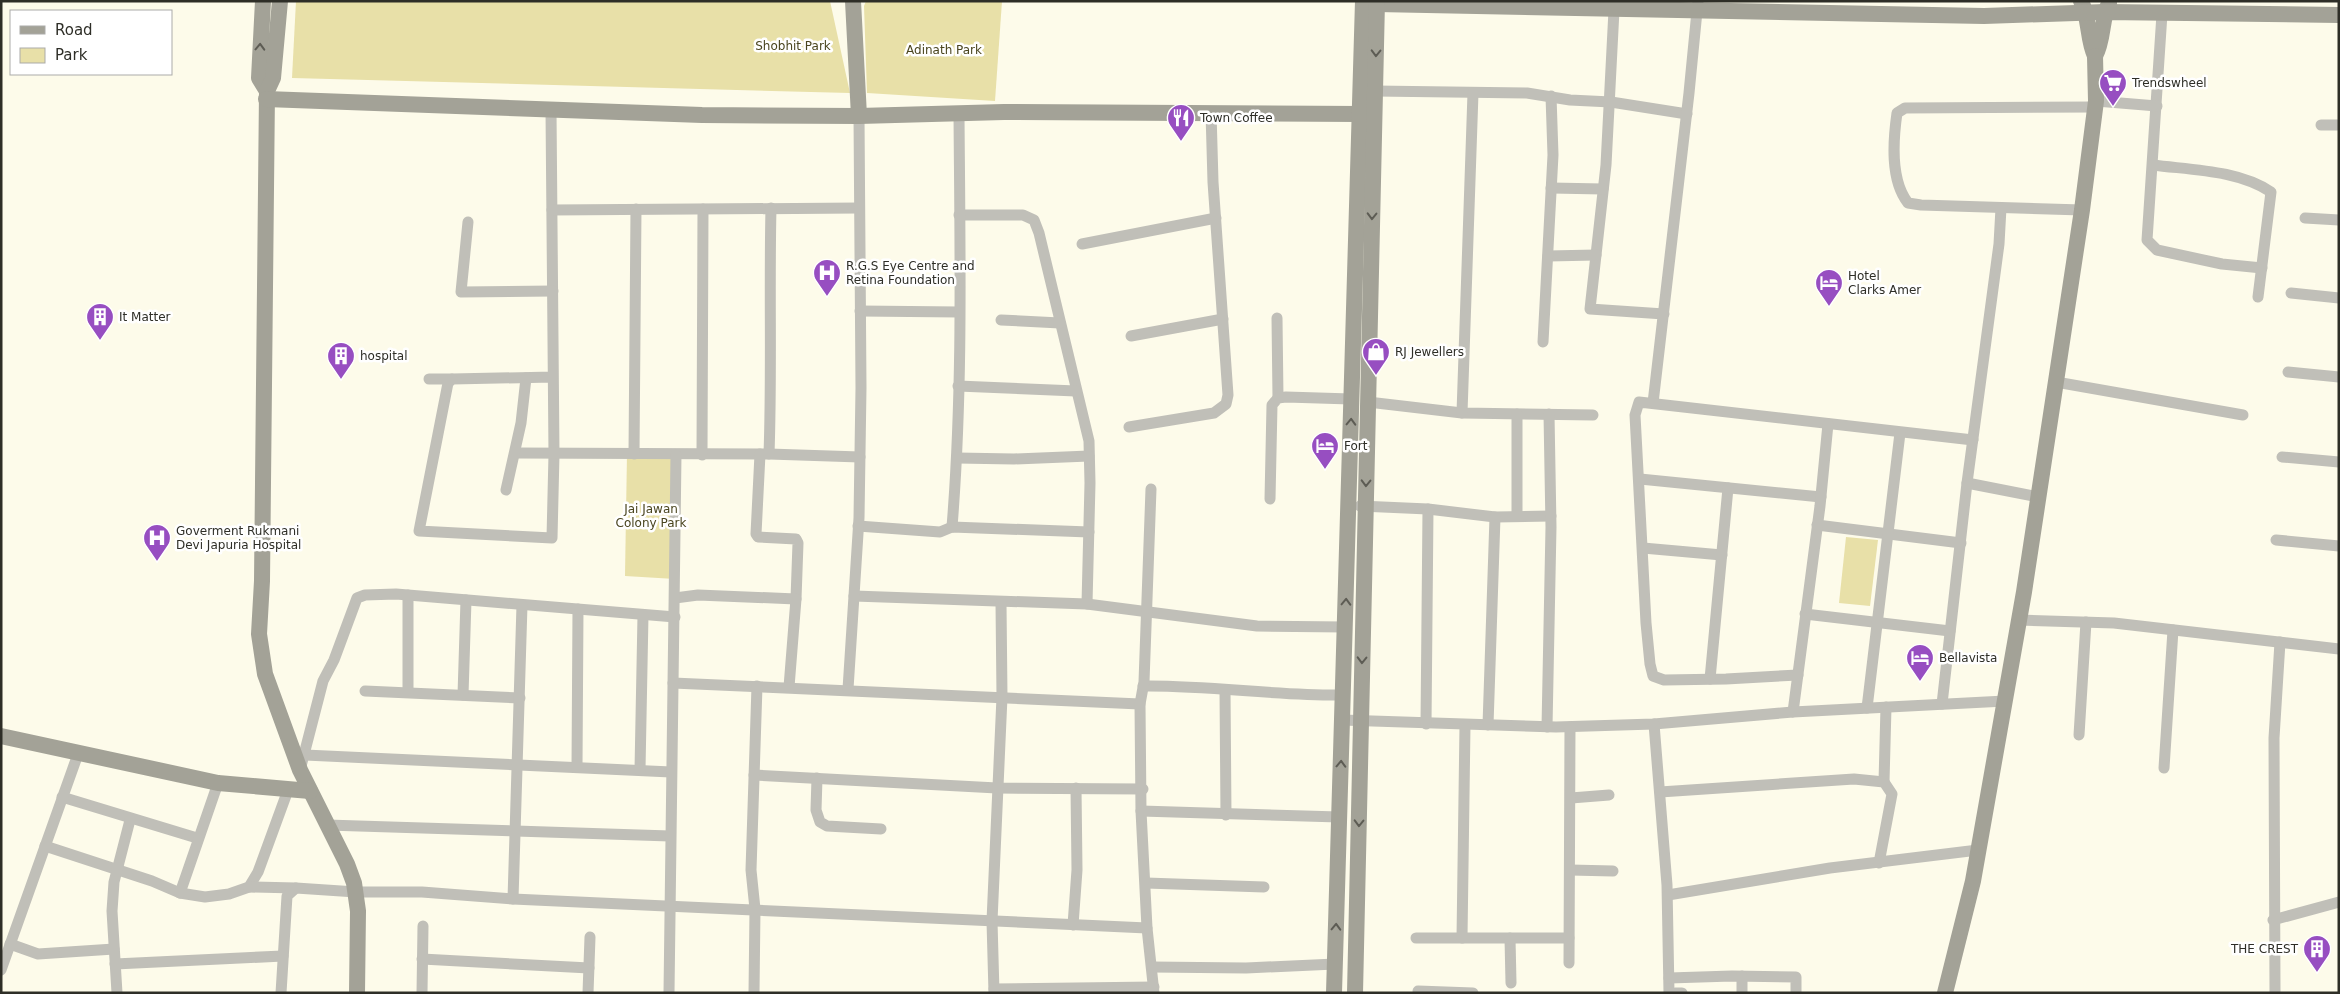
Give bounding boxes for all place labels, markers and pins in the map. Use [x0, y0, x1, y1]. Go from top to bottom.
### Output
supermarket icon: Trendswheel [2098, 68, 2128, 107]
place label: Trendswheel [2131, 76, 2207, 90]
restaurant icon: Town Coffee [1166, 103, 1196, 142]
place label: Town Coffee [1199, 111, 1273, 125]
hospital icon: R.G.S Eye Centre and Retina Foundation [812, 258, 842, 297]
place label: R.G.S Eye Centre and Retina Foundation [846, 259, 975, 287]
hotel icon: Hotel Clarks Amer [1814, 268, 1844, 307]
place label: Hotel Clarks Amer [1848, 269, 1921, 297]
building icon: It Matter [85, 302, 115, 341]
place label: It Matter [119, 310, 171, 324]
shop icon: RJ Jewellers [1361, 337, 1391, 376]
building icon: hospital [326, 341, 356, 380]
place label: RJ Jewellers [1395, 345, 1464, 359]
place label: hospital [360, 349, 408, 363]
hotel icon: Fort [1310, 431, 1340, 470]
place label: Fort [1344, 439, 1368, 453]
hospital icon: Goverment Rukmani Devi Japuria Hospital [142, 523, 172, 562]
place label: Goverment Rukmani Devi Japuria Hospital [176, 524, 301, 552]
hotel icon: Bellavista [1905, 643, 1935, 682]
place label: Bellavista [1939, 651, 1997, 665]
building icon: THE CREST [2302, 934, 2332, 973]
place label: THE CREST [2230, 942, 2299, 956]

